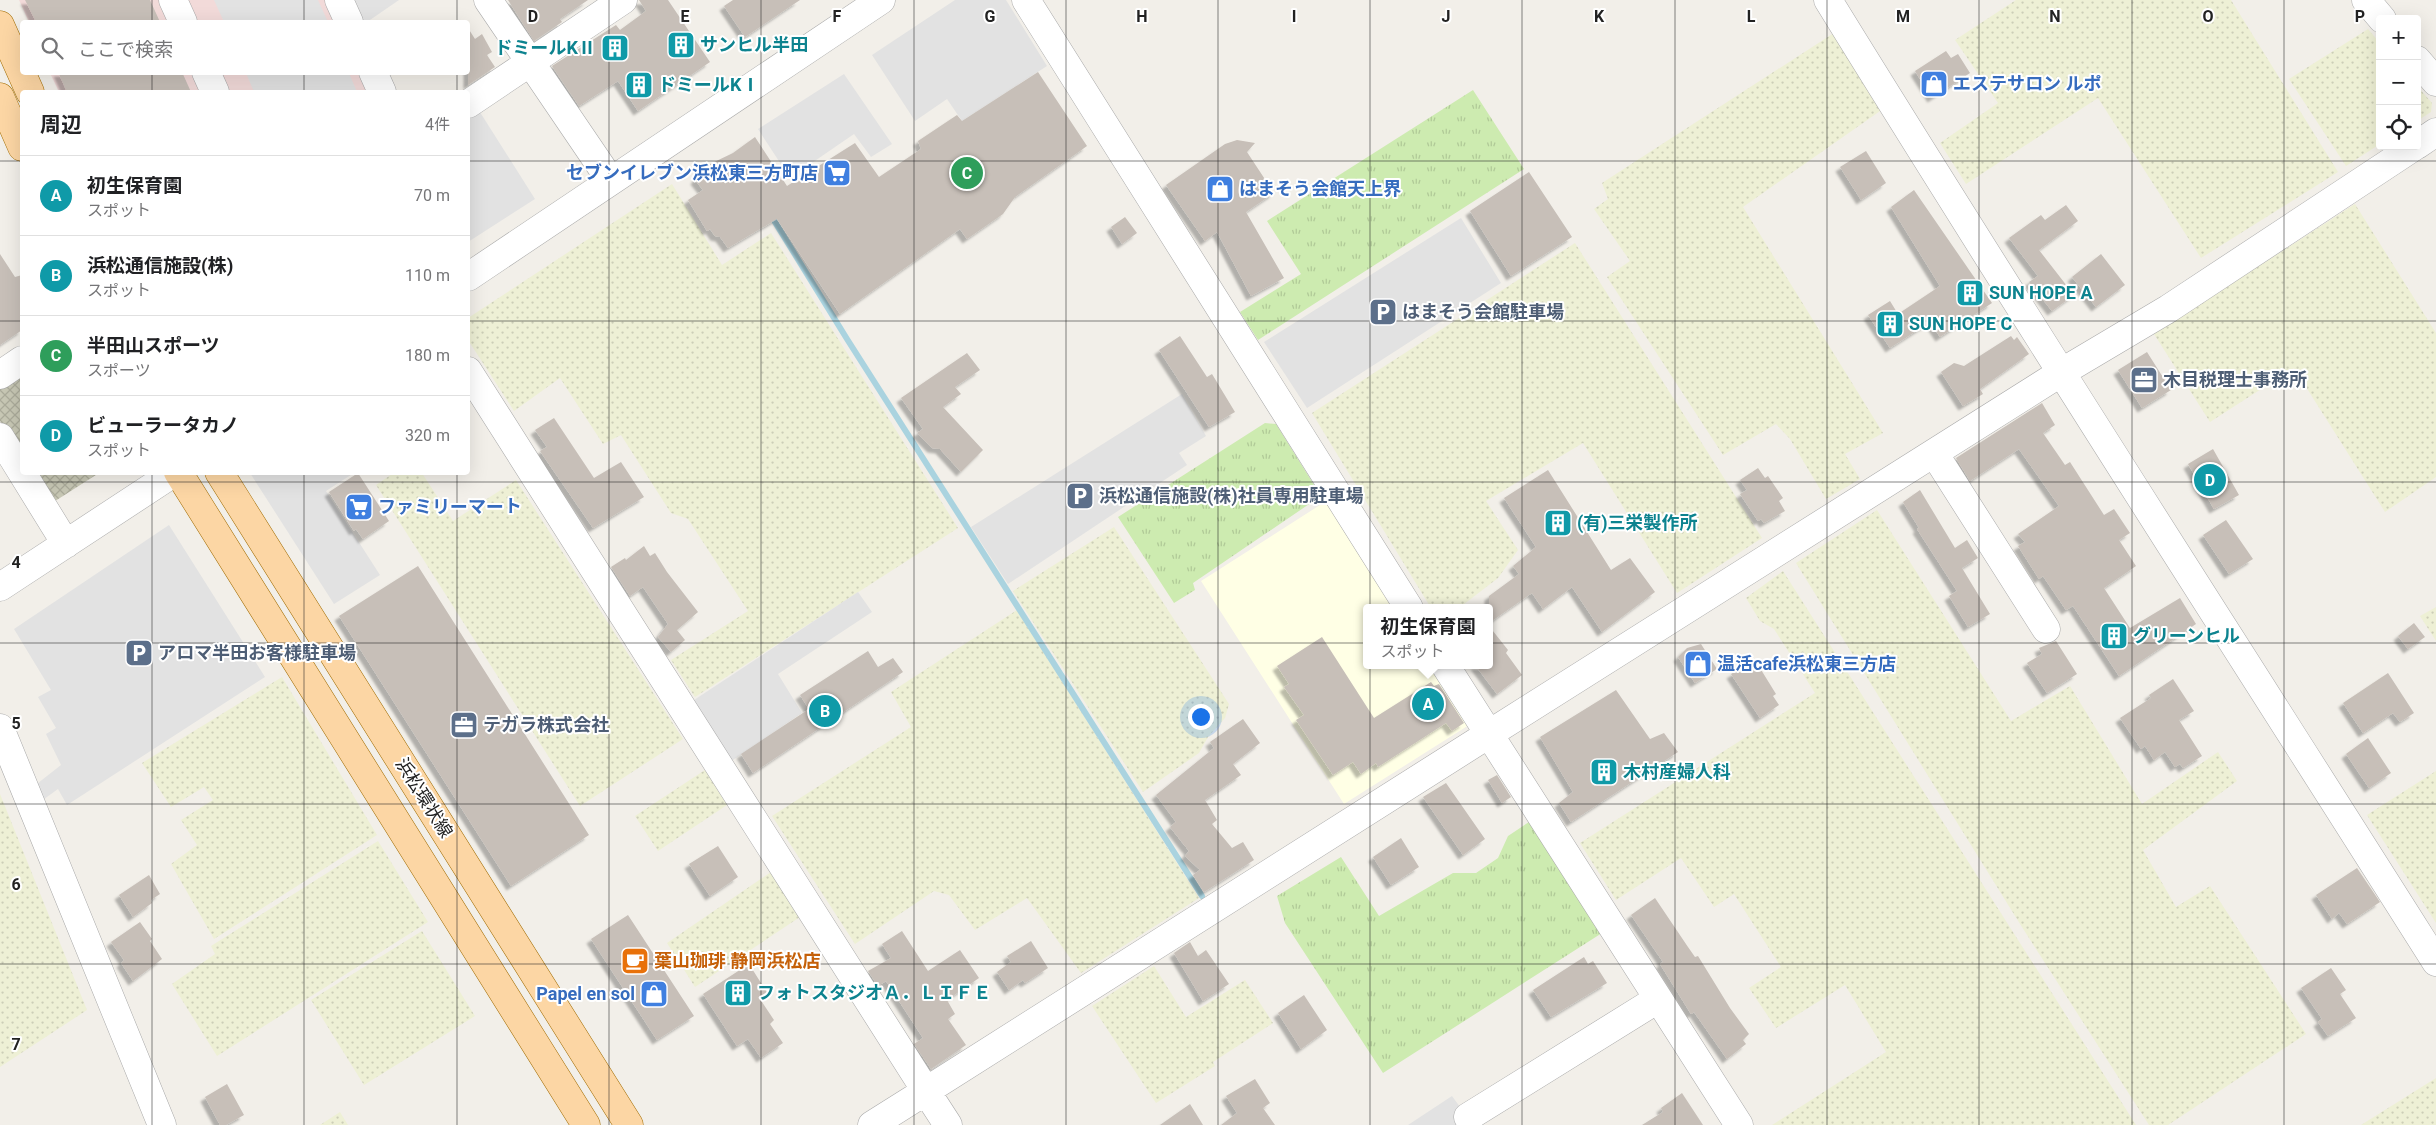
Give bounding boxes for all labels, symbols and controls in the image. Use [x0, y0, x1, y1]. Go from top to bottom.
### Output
text: D [528, 7, 538, 26]
text: E [681, 7, 690, 26]
text: F [833, 7, 842, 26]
text: G [985, 7, 996, 26]
text: H [1136, 7, 1148, 26]
text: I [1292, 7, 1296, 26]
text: J [1442, 7, 1450, 26]
text: K [1594, 7, 1605, 26]
text: L [1747, 7, 1756, 26]
text: M [1896, 7, 1910, 26]
text: N [2049, 7, 2061, 26]
text: O [2202, 7, 2214, 26]
text: P [2355, 7, 2365, 26]
map controls [2376, 15, 2421, 150]
button: + [2376, 15, 2421, 60]
search box [20, 20, 470, 75]
building icon: サンヒル半田 [666, 30, 696, 60]
building icon: ドミールKⅡ [600, 33, 630, 63]
icon: search [38, 34, 66, 62]
place label: サンヒル半田 [700, 34, 808, 55]
place label: ドミールKⅡ [495, 37, 596, 58]
text: ここで検索 [78, 38, 173, 61]
button: − [2376, 60, 2421, 105]
shop icon: エステサロン ルポ [1919, 69, 1949, 99]
building icon: ドミールKⅠ [624, 70, 654, 100]
place label: エステサロン ルポ [1953, 73, 2101, 94]
place label: ドミールKⅠ [658, 74, 759, 95]
button: locate [2376, 105, 2421, 150]
text: 周辺 [40, 113, 82, 137]
text: 4件 [425, 115, 450, 134]
pin: C [951, 154, 983, 192]
supermarket icon: セブンイレブン浜松東三方町店 [822, 158, 852, 188]
place label: セブンイレブン浜松東三方町店 [566, 162, 818, 183]
text: 初生保育園 [87, 174, 182, 197]
shop icon: はまそう会館天上界 [1205, 174, 1235, 204]
place label: はまそう会館天上界 [1239, 178, 1401, 199]
text: A [51, 186, 61, 205]
text: 70 m [414, 186, 450, 205]
text: スポット [87, 201, 151, 220]
text: 浜松通信施設(株) [87, 254, 233, 277]
text: B [51, 266, 61, 285]
text: 110 m [405, 266, 450, 285]
building icon: SUN HOPE A [1955, 278, 1985, 308]
text: スポット [87, 281, 151, 300]
place label: SUN HOPE A [1989, 282, 2093, 303]
parking icon: はまそう会館駐車場 [1368, 297, 1398, 327]
place label: はまそう会館駐車場 [1402, 301, 1564, 322]
building icon: SUN HOPE C [1875, 309, 1905, 339]
place label: SUN HOPE C [1909, 313, 2012, 334]
text: 半田山スポーツ [87, 334, 220, 357]
text: C [51, 346, 61, 365]
text: 180 m [405, 346, 450, 365]
text: スポーツ [87, 361, 151, 380]
office icon: 木目税理士事務所 [2129, 365, 2159, 395]
place label: 木目税理士事務所 [2163, 369, 2307, 390]
text: ビューラータカノ [87, 414, 239, 437]
text: D [51, 426, 61, 445]
text: 320 m [405, 426, 450, 445]
text: スポット [87, 441, 151, 460]
pin: D [2194, 461, 2226, 499]
parking icon: 浜松通信施設(株)社員専用駐車場 [1065, 481, 1095, 511]
place label: 浜松通信施設(株)社員専用駐車場 [1099, 485, 1364, 507]
supermarket icon: ファミリーマート [344, 492, 374, 522]
place label: ファミリーマート [378, 496, 522, 517]
building icon: (有)三栄製作所 [1543, 508, 1573, 538]
place label: (有)三栄製作所 [1577, 512, 1698, 534]
text: 4 [11, 553, 21, 572]
popup [1363, 604, 1493, 669]
text: 初生保育園 [1380, 615, 1476, 638]
building icon: グリーンヒル [2099, 621, 2129, 651]
place label: グリーンヒル [2133, 625, 2240, 646]
parking icon: アロマ半田お客様駐車場 [124, 638, 154, 668]
place label: アロマ半田お客様駐車場 [158, 642, 356, 663]
text: スポット [1380, 642, 1445, 661]
shop icon: 温活cafe浜松東三方店 [1683, 649, 1713, 679]
place label: 温活cafe浜松東三方店 [1717, 653, 1896, 674]
pin: A [1412, 685, 1444, 723]
pin: B [809, 692, 841, 730]
your location [1188, 704, 1214, 730]
office icon: テガラ株式会社 [449, 710, 479, 740]
text: 5 [11, 714, 21, 733]
place label: テガラ株式会社 [483, 714, 609, 735]
street label: 浜松環状線 [392, 754, 457, 841]
building icon: 木村産婦人科 [1589, 757, 1619, 787]
place label: 木村産婦人科 [1623, 761, 1731, 782]
text: 6 [11, 875, 21, 894]
cafe icon: 葉山珈琲 静岡浜松店 [620, 946, 650, 976]
place label: 葉山珈琲 静岡浜松店 [654, 950, 820, 971]
building icon: フォトスタジオＡ．ＬＩＦＥ [723, 978, 753, 1008]
shop icon: Papel en sol [639, 979, 669, 1009]
place label: フォトスタジオＡ．ＬＩＦＥ [757, 982, 991, 1003]
place label: Papel en sol [536, 983, 635, 1004]
text: 7 [11, 1035, 21, 1054]

